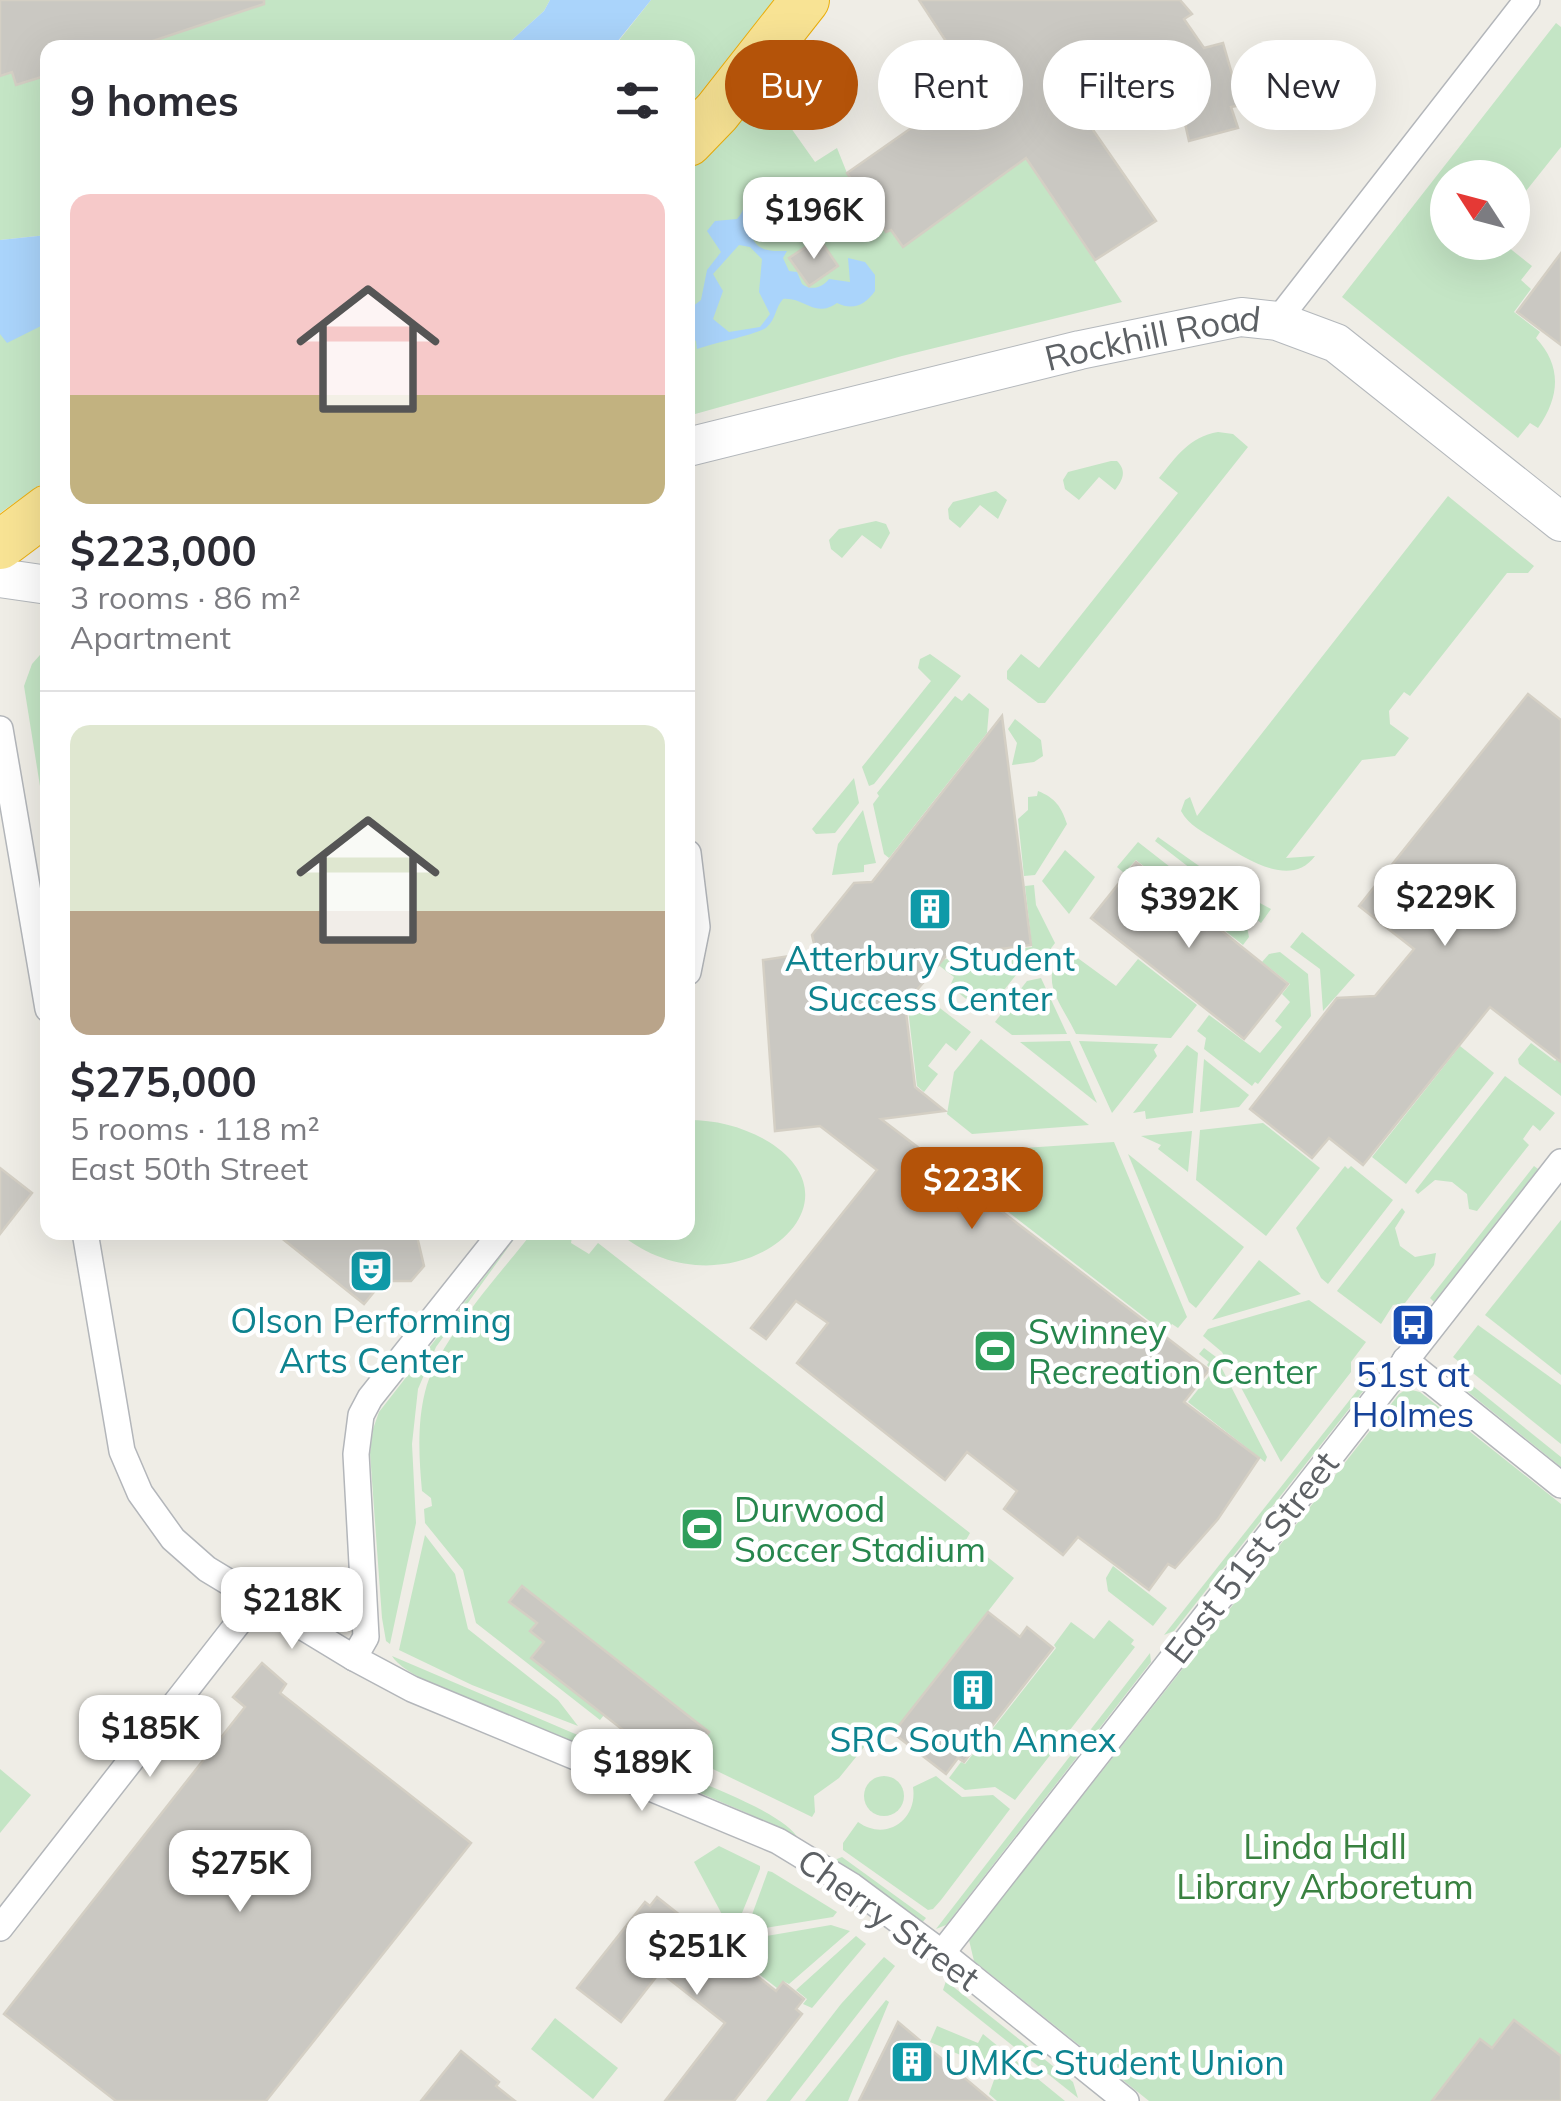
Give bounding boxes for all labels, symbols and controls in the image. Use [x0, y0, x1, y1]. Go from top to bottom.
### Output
chip: Buy [725, 40, 858, 130]
chip: Rent [878, 40, 1023, 130]
chip: Filters [1043, 40, 1211, 130]
chip: New [1231, 40, 1376, 130]
icon: filters [610, 73, 665, 128]
text: 9 homes [70, 74, 239, 127]
north arrow [1430, 160, 1530, 260]
map controls [1430, 160, 1530, 260]
pin: $196K [744, 177, 884, 262]
text: $196K [765, 189, 863, 229]
icon: home [278, 259, 458, 439]
street label: Rockhill Road [1040, 295, 1263, 380]
text: $223,000 [70, 524, 257, 577]
text: 3 rooms · 86 m² [70, 577, 301, 617]
text: Apartment [70, 617, 231, 657]
icon: home [278, 790, 458, 970]
pin: $229K [1375, 864, 1515, 949]
pin: $392K [1119, 866, 1259, 951]
text: $229K [1396, 876, 1494, 916]
text: $392K [1140, 878, 1238, 918]
building icon: Atterbury Student Success Center [907, 886, 953, 932]
place label: Atterbury Student Success Center [785, 936, 1075, 1020]
text: $275,000 [70, 1055, 257, 1108]
text: 5 rooms · 118 m² [70, 1108, 320, 1148]
pin: $223K [902, 1147, 1042, 1232]
text: East 50th Street [70, 1148, 308, 1188]
text: $223K [923, 1159, 1021, 1199]
theatre icon: Olson Performing Arts Center [348, 1248, 394, 1294]
place label: Olson Performing Arts Center [230, 1298, 512, 1382]
bus stop icon: 51st at Holmes [1390, 1302, 1436, 1348]
place label: Swinney Recreation Center [1028, 1309, 1317, 1393]
sports icon: Swinney Recreation Center [972, 1328, 1018, 1374]
place label: 51st at Holmes [1352, 1352, 1474, 1436]
street label: East 51st Street [1154, 1442, 1348, 1672]
place label: Durwood Soccer Stadium [734, 1487, 986, 1571]
sports icon: Durwood Soccer Stadium [679, 1506, 725, 1552]
pin: $218K [222, 1567, 362, 1652]
text: $218K [243, 1579, 341, 1619]
building icon: SRC South Annex [950, 1667, 996, 1713]
pin: $185K [80, 1695, 220, 1780]
text: $185K [101, 1707, 199, 1747]
place label: SRC South Annex [829, 1717, 1117, 1761]
pin: $189K [572, 1729, 712, 1814]
text: $189K [593, 1741, 691, 1781]
park label: Linda Hall Library Arboretum [1176, 1824, 1474, 1908]
pin: $275K [170, 1830, 310, 1915]
street label: Cherry Street [789, 1838, 989, 2000]
text: $275K [191, 1842, 289, 1882]
pin: $251K [627, 1913, 767, 1998]
text: $251K [648, 1925, 746, 1965]
building icon: UMKC Student Union [889, 2039, 935, 2085]
place label: UMKC Student Union [944, 2040, 1285, 2084]

